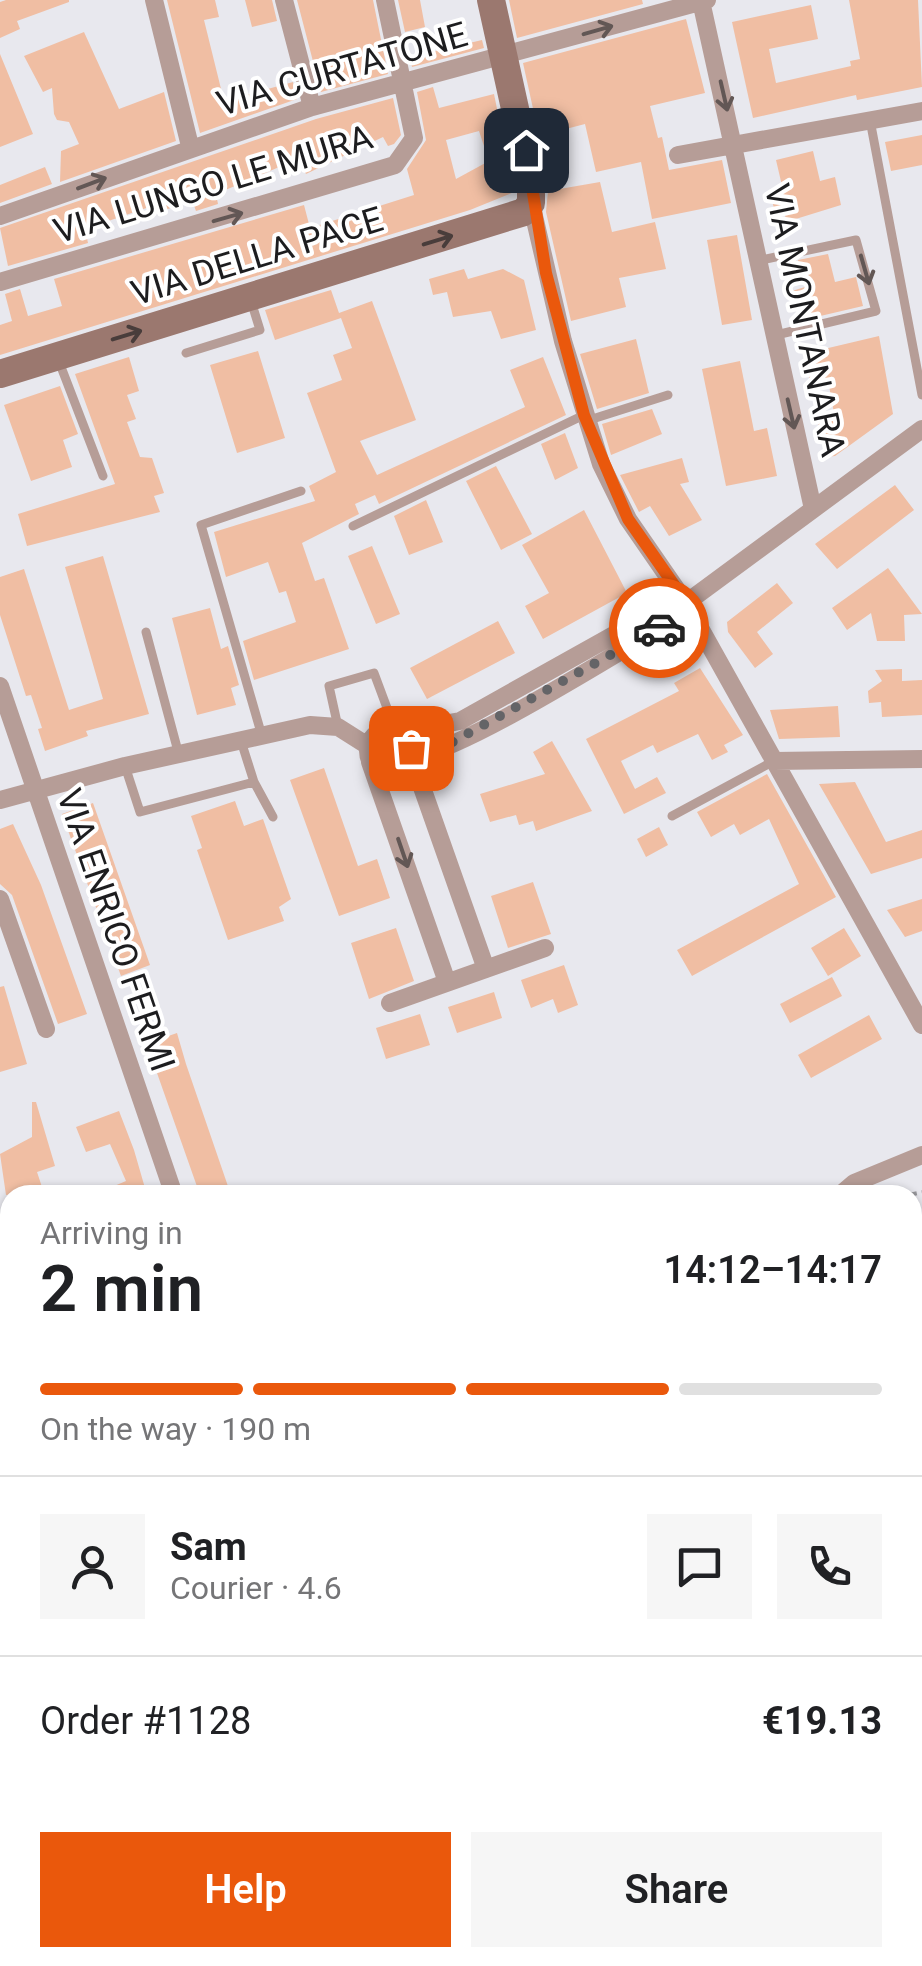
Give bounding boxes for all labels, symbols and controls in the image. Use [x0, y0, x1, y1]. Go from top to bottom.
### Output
street label: VIA CURTATONE [212, 14, 472, 125]
one-way arrow [582, 20, 614, 39]
one-way arrow [716, 79, 734, 111]
pin [484, 108, 569, 193]
street label: VIA LUNGO LE MURA [49, 116, 378, 252]
icon: home [499, 123, 554, 178]
one-way arrow [76, 173, 107, 191]
street label: VIA MONTANARA [756, 180, 853, 460]
street label: VIA DELLA PACE [126, 199, 388, 314]
one-way arrow [212, 207, 243, 225]
one-way arrow [421, 230, 453, 248]
one-way arrow [856, 254, 875, 285]
one-way arrow [111, 325, 142, 343]
one-way arrow [783, 397, 801, 429]
courier [609, 578, 709, 678]
icon: car [632, 601, 687, 656]
pin [369, 706, 454, 791]
icon: bag [384, 721, 439, 776]
street label: VIA ENRICO FERMI [48, 784, 183, 1077]
one-way arrow [396, 837, 414, 869]
text: Arriving in [40, 1214, 183, 1252]
text: 14:12–14:17 [663, 1248, 882, 1292]
text: 2 min [40, 1251, 203, 1327]
text: On the way · 190 m [40, 1410, 311, 1448]
button: person [40, 1514, 145, 1619]
button: chat [647, 1514, 752, 1619]
button: phone [777, 1514, 882, 1619]
text: Sam [170, 1525, 247, 1569]
text: Courier · 4.6 [170, 1569, 342, 1607]
text: Order #1128 [40, 1699, 251, 1743]
text: €19.13 [762, 1699, 882, 1743]
button: Help [40, 1832, 451, 1947]
button: Share [471, 1832, 882, 1947]

